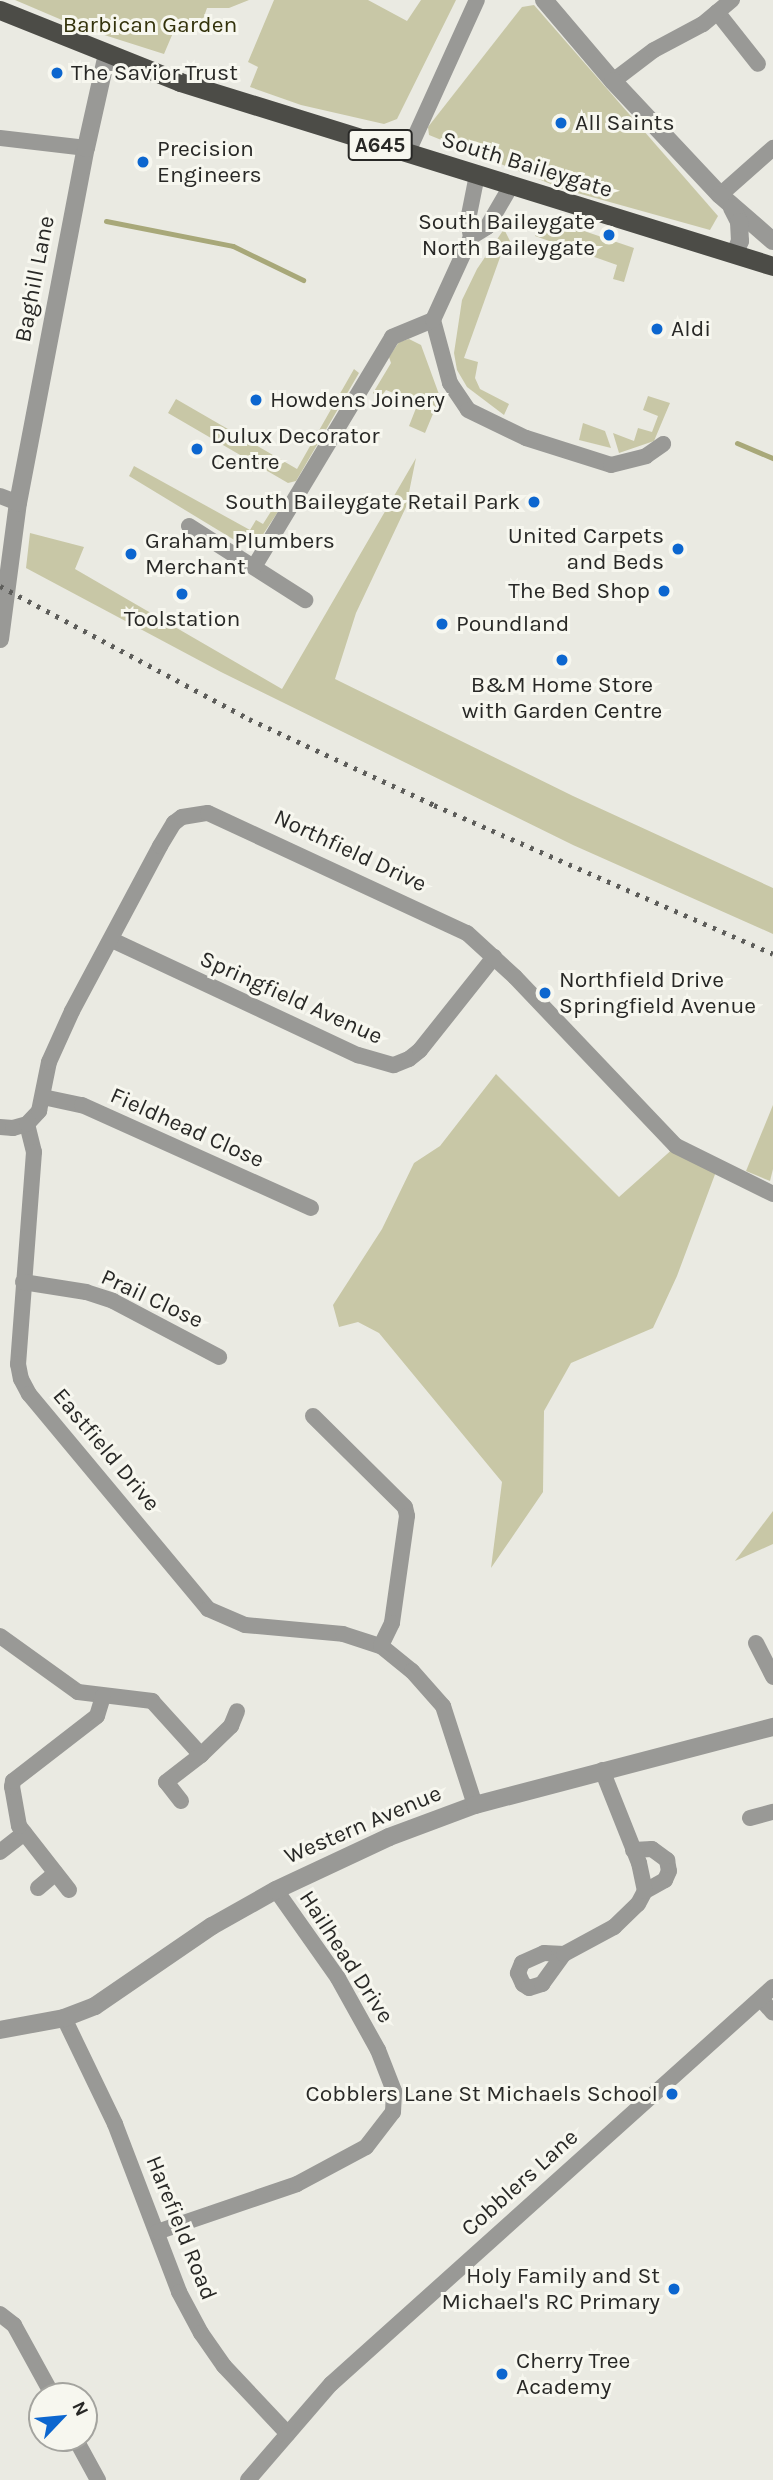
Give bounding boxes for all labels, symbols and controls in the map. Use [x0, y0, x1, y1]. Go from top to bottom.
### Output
park label: Barbican Garden [63, 11, 237, 39]
place label: The Savior Trust [71, 59, 238, 87]
marker: The Savior Trust [49, 65, 65, 81]
place label: All Saints [575, 109, 675, 137]
marker: All Saints [553, 115, 569, 131]
street label: South Baileygate [438, 126, 616, 204]
road number: A645 [347, 128, 413, 162]
place label: Precision Engineers [157, 135, 262, 189]
marker: Precision Engineers [135, 154, 151, 170]
place label: South Baileygate North Baileygate [418, 208, 595, 262]
street label: Baghill Lane [9, 213, 61, 345]
marker: South Baileygate North Baileygate [601, 227, 617, 243]
place label: Aldi [671, 315, 711, 343]
marker: Aldi [649, 321, 665, 337]
place label: Howdens Joinery [270, 386, 445, 414]
marker: Howdens Joinery [248, 392, 264, 408]
place label: Dulux Decorator Centre [211, 422, 380, 476]
marker: Dulux Decorator Centre [189, 441, 205, 457]
place label: South Baileygate Retail Park [225, 488, 520, 516]
marker: South Baileygate Retail Park [526, 494, 542, 510]
place label: United Carpets and Beds [508, 522, 664, 576]
place label: Graham Plumbers Merchant [145, 527, 335, 581]
marker: United Carpets and Beds [670, 541, 686, 557]
marker: Graham Plumbers Merchant [123, 546, 139, 562]
place label: The Bed Shop [508, 577, 650, 605]
marker: The Bed Shop [656, 583, 672, 599]
marker: Toolstation [174, 586, 190, 602]
place label: Toolstation [124, 605, 240, 633]
place label: Poundland [456, 610, 569, 638]
marker: Poundland [434, 616, 450, 632]
marker: B&M Home Store with Garden Centre [554, 652, 570, 668]
place label: B&M Home Store with Garden Centre [462, 671, 662, 725]
street label: Northfield Drive [269, 804, 431, 898]
street label: Springfield Avenue [195, 945, 387, 1051]
place label: Northfield Drive Springfield Avenue [559, 966, 756, 1020]
marker: Northfield Drive Springfield Avenue [537, 985, 553, 1001]
street label: Fieldhead Close [106, 1082, 268, 1174]
street label: Prail Close [97, 1263, 207, 1335]
street label: Eastfield Drive [47, 1383, 165, 1517]
street label: Western Avenue [281, 1780, 445, 1870]
street label: Hailhead Drive [293, 1886, 399, 2028]
place label: Cobblers Lane St Michaels School [306, 2080, 658, 2108]
marker: Cobblers Lane St Michaels School [664, 2086, 680, 2102]
street label: Cobblers Lane [456, 2124, 584, 2242]
street label: Harefield Road [140, 2152, 222, 2304]
place label: Holy Family and St Michael's RC Primary [442, 2262, 660, 2316]
marker: Holy Family and St Michael's RC Primary [666, 2281, 682, 2297]
place label: Cherry Tree Academy [516, 2347, 630, 2401]
marker: Cherry Tree Academy [494, 2366, 510, 2382]
north arrow [28, 2382, 98, 2452]
text: N [67, 2398, 93, 2420]

